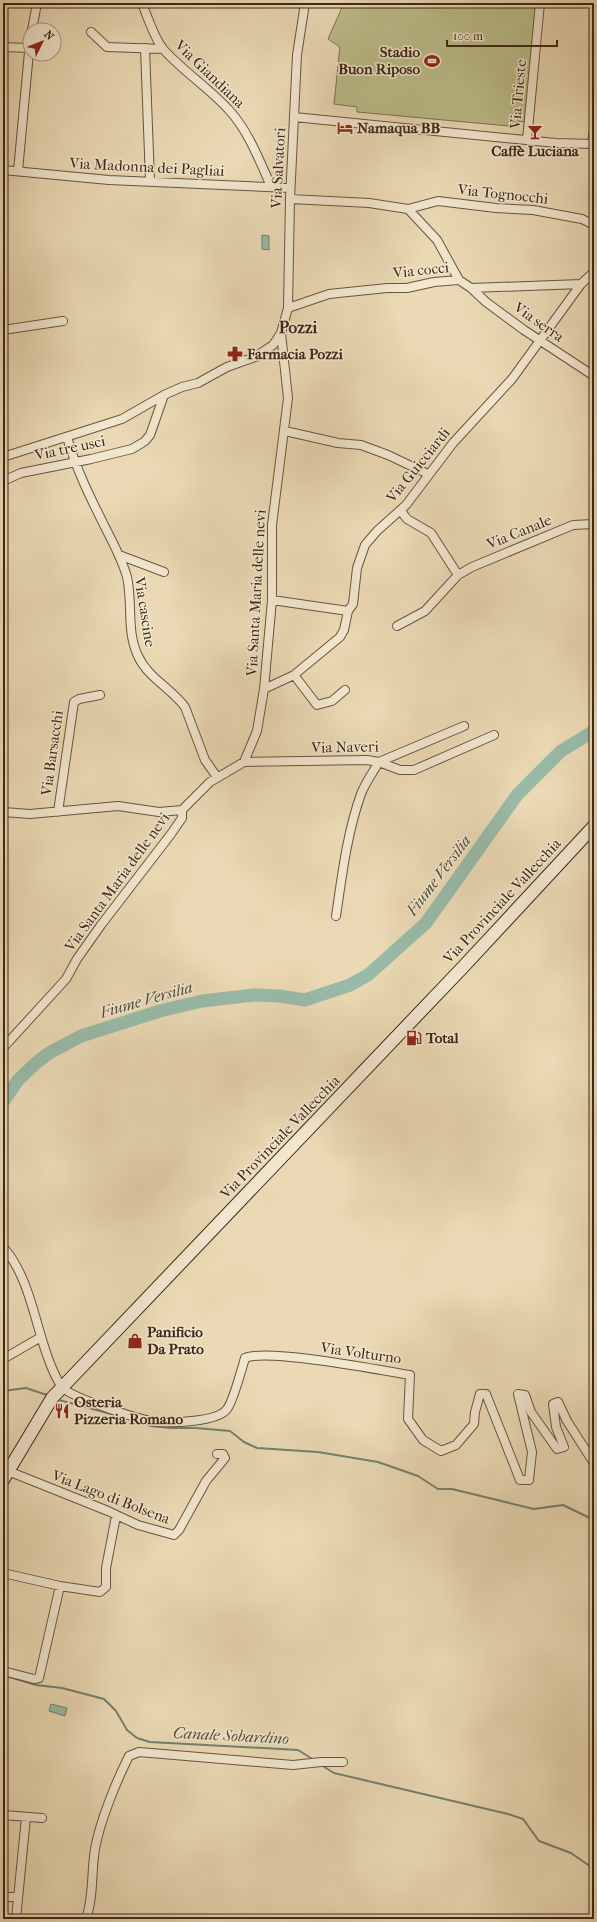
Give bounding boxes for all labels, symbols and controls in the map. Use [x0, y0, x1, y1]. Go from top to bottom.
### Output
north arrow [22, 22, 62, 62]
scale bar [447, 22, 557, 48]
text: N [41, 28, 57, 43]
text: 100 m [453, 29, 483, 43]
street label: Via Giandiana [171, 36, 249, 113]
place label: Stadio Buon Riposo [338, 43, 420, 78]
sports icon: Stadio Buon Riposo [423, 52, 441, 70]
street label: Via Trieste [506, 58, 530, 131]
hotel icon: Namaqua BB [336, 119, 354, 137]
place label: Namaqua BB [357, 119, 440, 137]
bar icon: Caffè Luciana [526, 123, 544, 141]
street label: Via Salvatori [267, 127, 289, 210]
place label: Caffè Luciana [491, 142, 580, 160]
street label: Via Madonna dei Pagliai [68, 154, 226, 180]
street label: Via Tognocchi [456, 180, 550, 208]
street label: Via cocci [391, 258, 450, 282]
street label: Via serra [510, 298, 568, 346]
district label: Pozzi [279, 317, 318, 337]
pharmacy icon: Farmacia Pozzi [226, 345, 244, 363]
place label: Farmacia Pozzi [246, 345, 343, 363]
street label: Via Guicciardi [382, 423, 454, 507]
street label: Via tre usci [32, 432, 107, 464]
street label: Via Santa Maria delle nevi [243, 509, 269, 678]
street label: Via Canale [483, 511, 555, 554]
street label: Via cascine [130, 575, 159, 649]
street label: Via Barsacchi [37, 709, 67, 798]
street label: Via Naveri [310, 737, 379, 757]
street label: Via Santa Maria delle nevi [60, 809, 174, 956]
water label: Fiume Versilia [401, 831, 475, 920]
street label: Via Provinciale Vallecchia [439, 834, 565, 968]
water label: Fiume Versilia [97, 977, 195, 1022]
fuel station icon: Total [405, 1029, 423, 1047]
place label: Total [425, 1029, 460, 1047]
street label: Via Provinciale Vallecchia [216, 1071, 344, 1203]
place label: Panificio Da Prato [147, 1323, 204, 1358]
shop icon: Panificio Da Prato [126, 1332, 144, 1350]
street label: Via Volturno [319, 1338, 403, 1368]
place label: Osteria Pizzeria Romano [74, 1393, 183, 1428]
restaurant icon: Osteria Pizzeria Romano [53, 1402, 71, 1420]
street label: Via Lago di Bolsena [49, 1466, 174, 1528]
water label: Canale Sobardino [172, 1723, 290, 1748]

